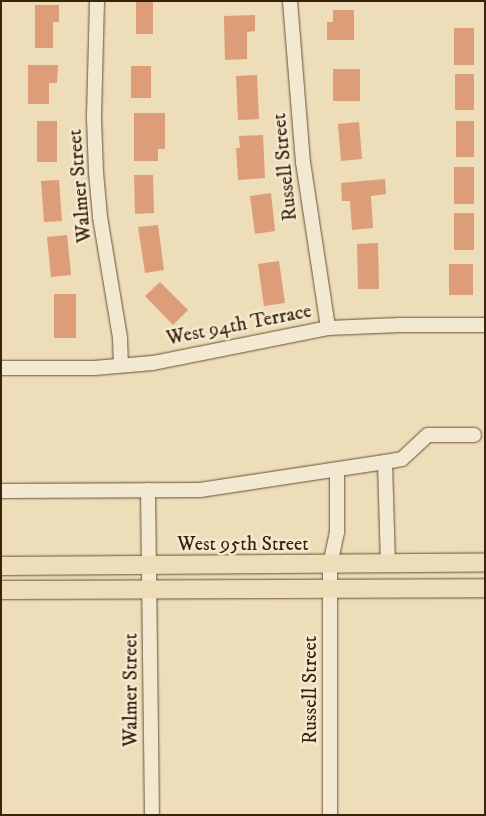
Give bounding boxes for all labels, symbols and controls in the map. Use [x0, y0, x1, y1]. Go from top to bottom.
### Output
street label: Russell Street [267, 112, 303, 222]
street label: Walmer Street [63, 128, 97, 244]
street label: West 94th Terrace [164, 299, 314, 351]
street label: West 95th Street [177, 532, 309, 556]
street label: Walmer Street [119, 633, 143, 747]
street label: Russell Street [298, 636, 322, 744]

